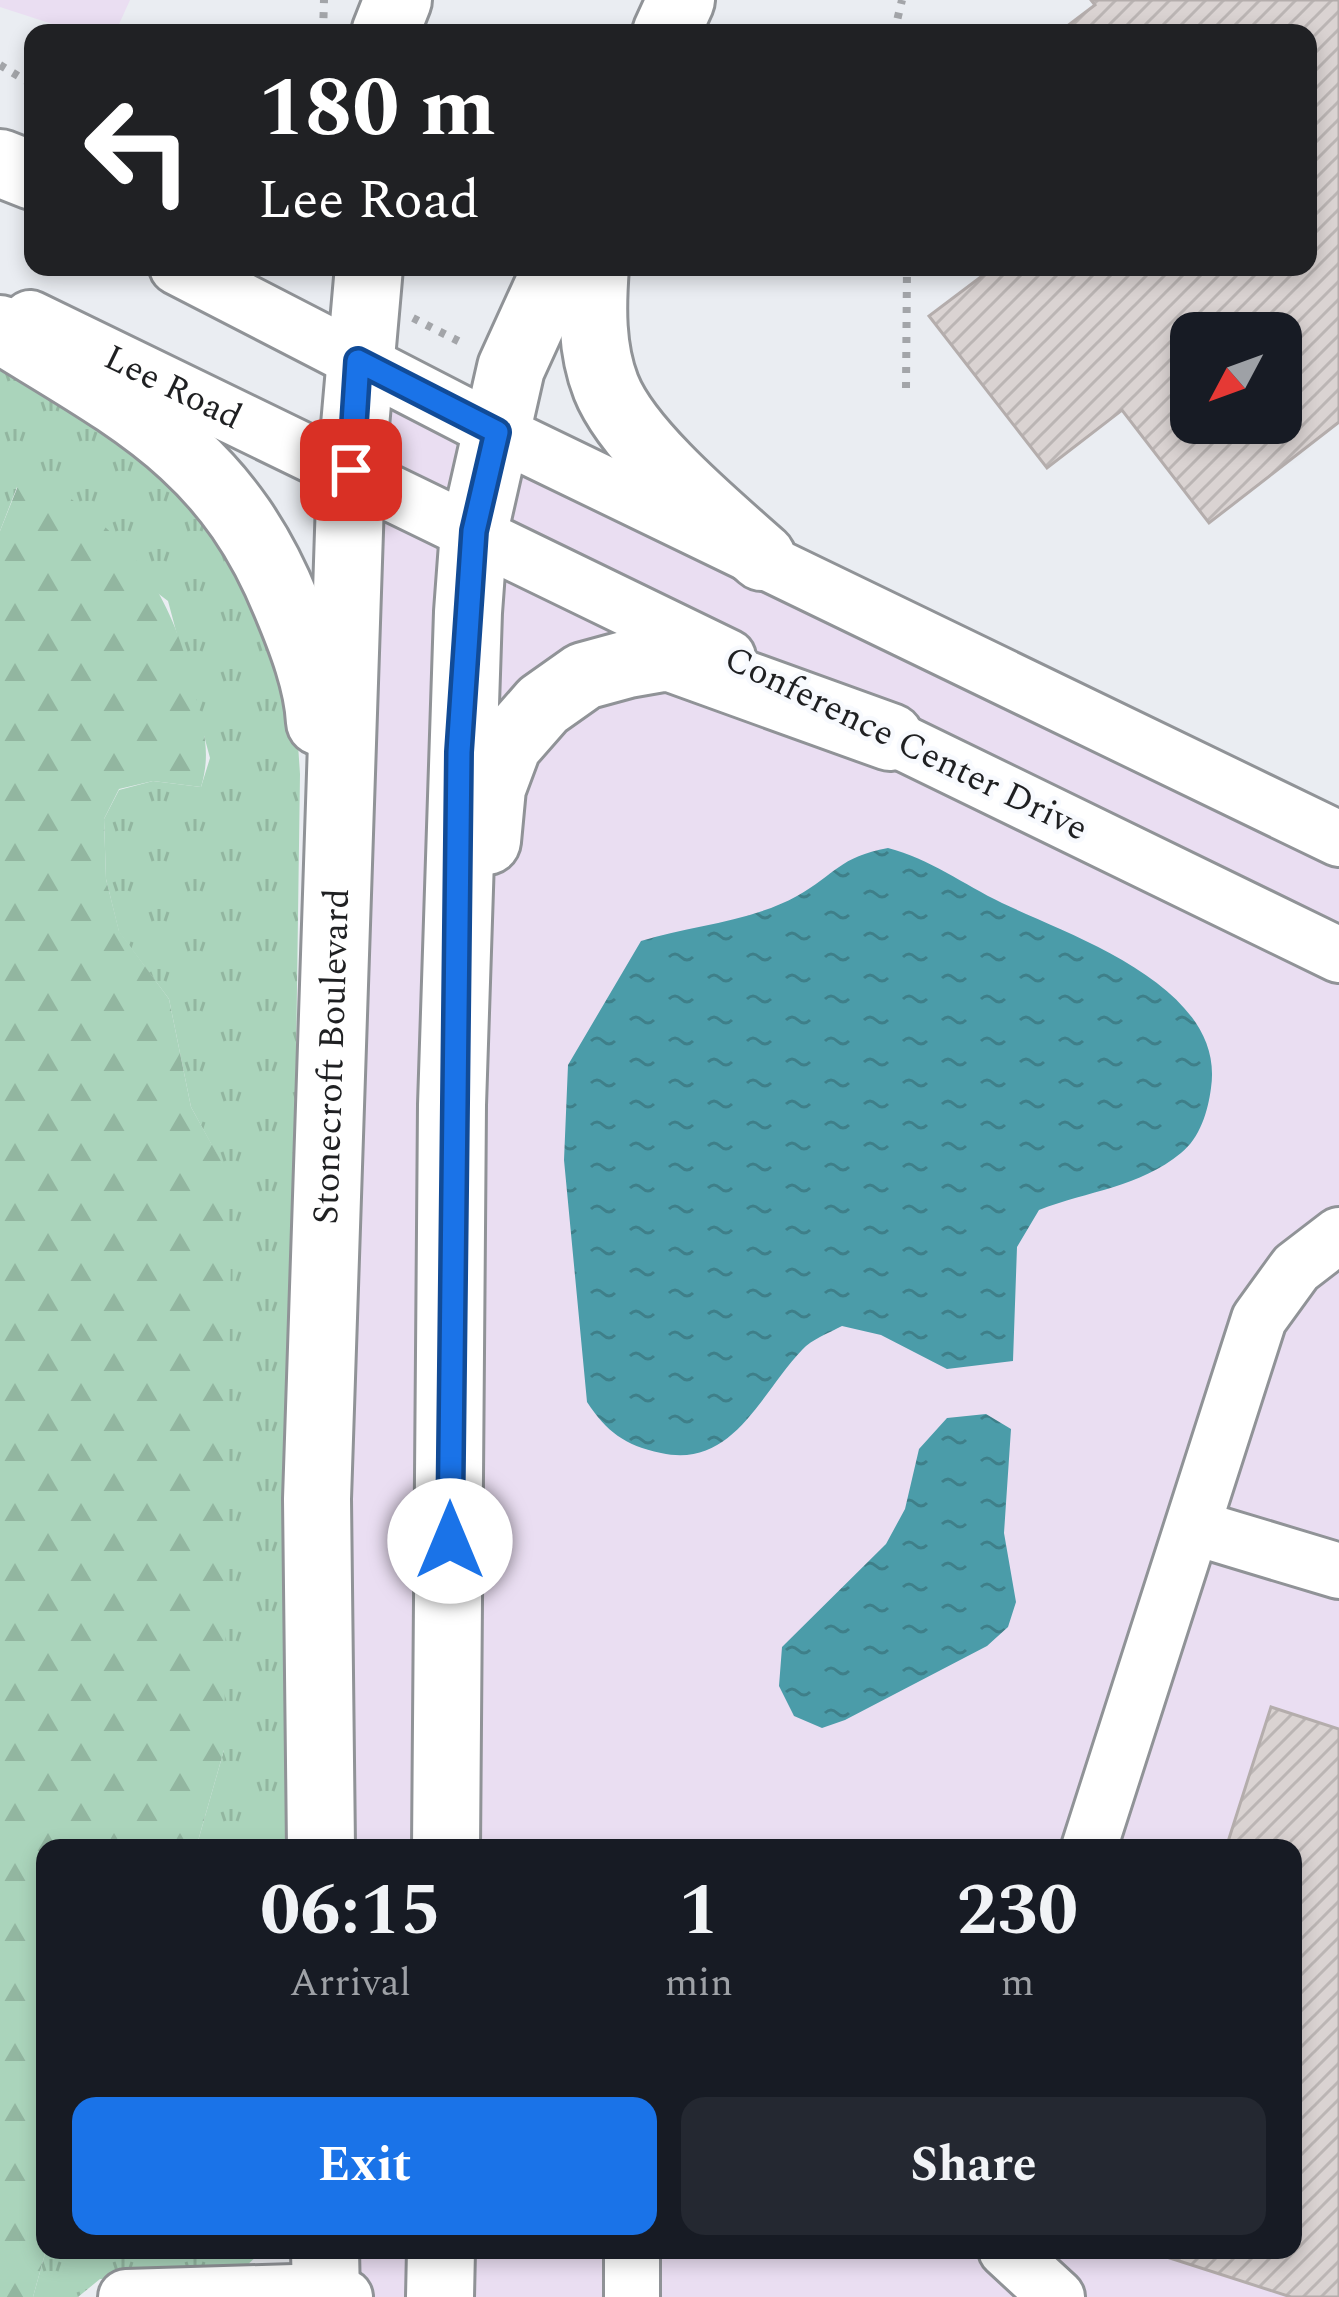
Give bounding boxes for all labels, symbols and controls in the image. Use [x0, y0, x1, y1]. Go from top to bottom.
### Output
text: 180 m [258, 45, 496, 173]
icon: left [60, 72, 216, 228]
text: Lee Road [258, 160, 480, 242]
north arrow [1170, 312, 1302, 444]
map controls [1170, 312, 1302, 444]
street label: Lee Road [95, 330, 252, 444]
pin [300, 419, 402, 521]
icon: arrive [318, 437, 384, 503]
street label: Conference Center Drive [715, 632, 1097, 856]
street label: Stonecroft Boulevard [299, 887, 365, 1225]
position arrow [387, 1478, 513, 1604]
text: 06:15 [260, 1857, 441, 1966]
text: 1 [679, 1857, 719, 1966]
text: 230 [957, 1857, 1078, 1966]
text: Arrival [290, 1954, 411, 2013]
text: min [665, 1954, 733, 2013]
text: m [1001, 1954, 1034, 2013]
button: Exit [72, 2097, 657, 2235]
button: Share [681, 2097, 1266, 2235]

